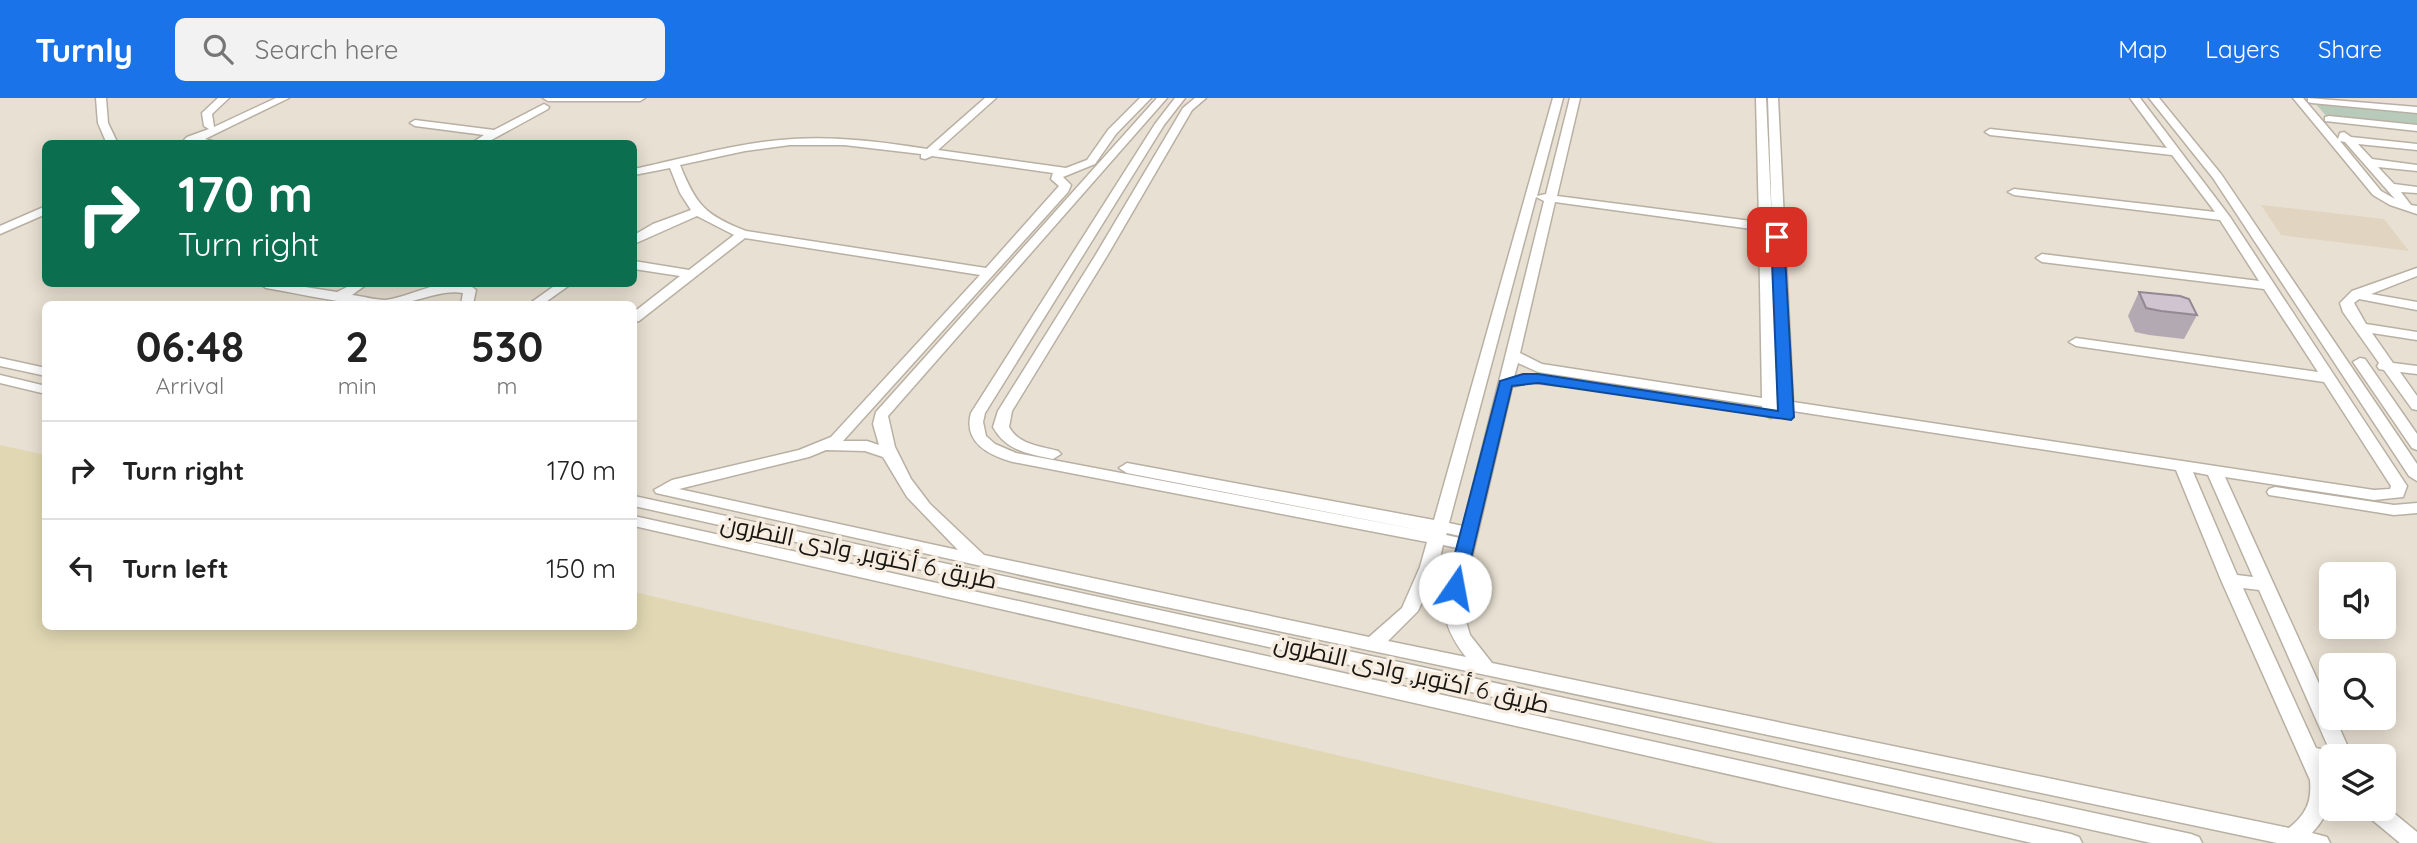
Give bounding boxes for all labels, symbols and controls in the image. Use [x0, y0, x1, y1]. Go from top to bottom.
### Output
search box [175, 18, 665, 81]
text: Turnly [35, 29, 133, 70]
icon: search [199, 30, 237, 68]
text: Search here [255, 33, 398, 66]
text: Map [2118, 34, 2167, 64]
text: Layers [2205, 34, 2280, 64]
text: Share [2318, 34, 2382, 64]
text: 170 m [178, 163, 313, 224]
icon: right [63, 168, 154, 259]
pin [1747, 207, 1807, 267]
icon: arrive [1758, 218, 1796, 256]
text: Turn right [178, 224, 319, 264]
text: 06:48 [136, 320, 244, 373]
text: 2 [345, 320, 369, 373]
text: 530 [471, 320, 543, 373]
text: Arrival [155, 371, 224, 400]
text: min [338, 371, 377, 400]
text: m [496, 371, 517, 400]
icon: right [63, 451, 101, 489]
text: Turn right [122, 454, 244, 487]
text: 170 m [547, 454, 616, 487]
street label: طريق 6 أكتوبر, وادى النطرون [718, 507, 1000, 596]
icon: left [63, 549, 101, 587]
position arrow [1418, 551, 1492, 625]
text: Turn left [122, 552, 229, 585]
text: 150 m [546, 552, 616, 585]
map controls [2319, 562, 2396, 821]
button: sound [2319, 562, 2396, 639]
street label: طريق 6 أكتوبر, وادى النطرون [1271, 627, 1553, 720]
button: search [2319, 653, 2396, 730]
button: layers [2319, 744, 2396, 821]

